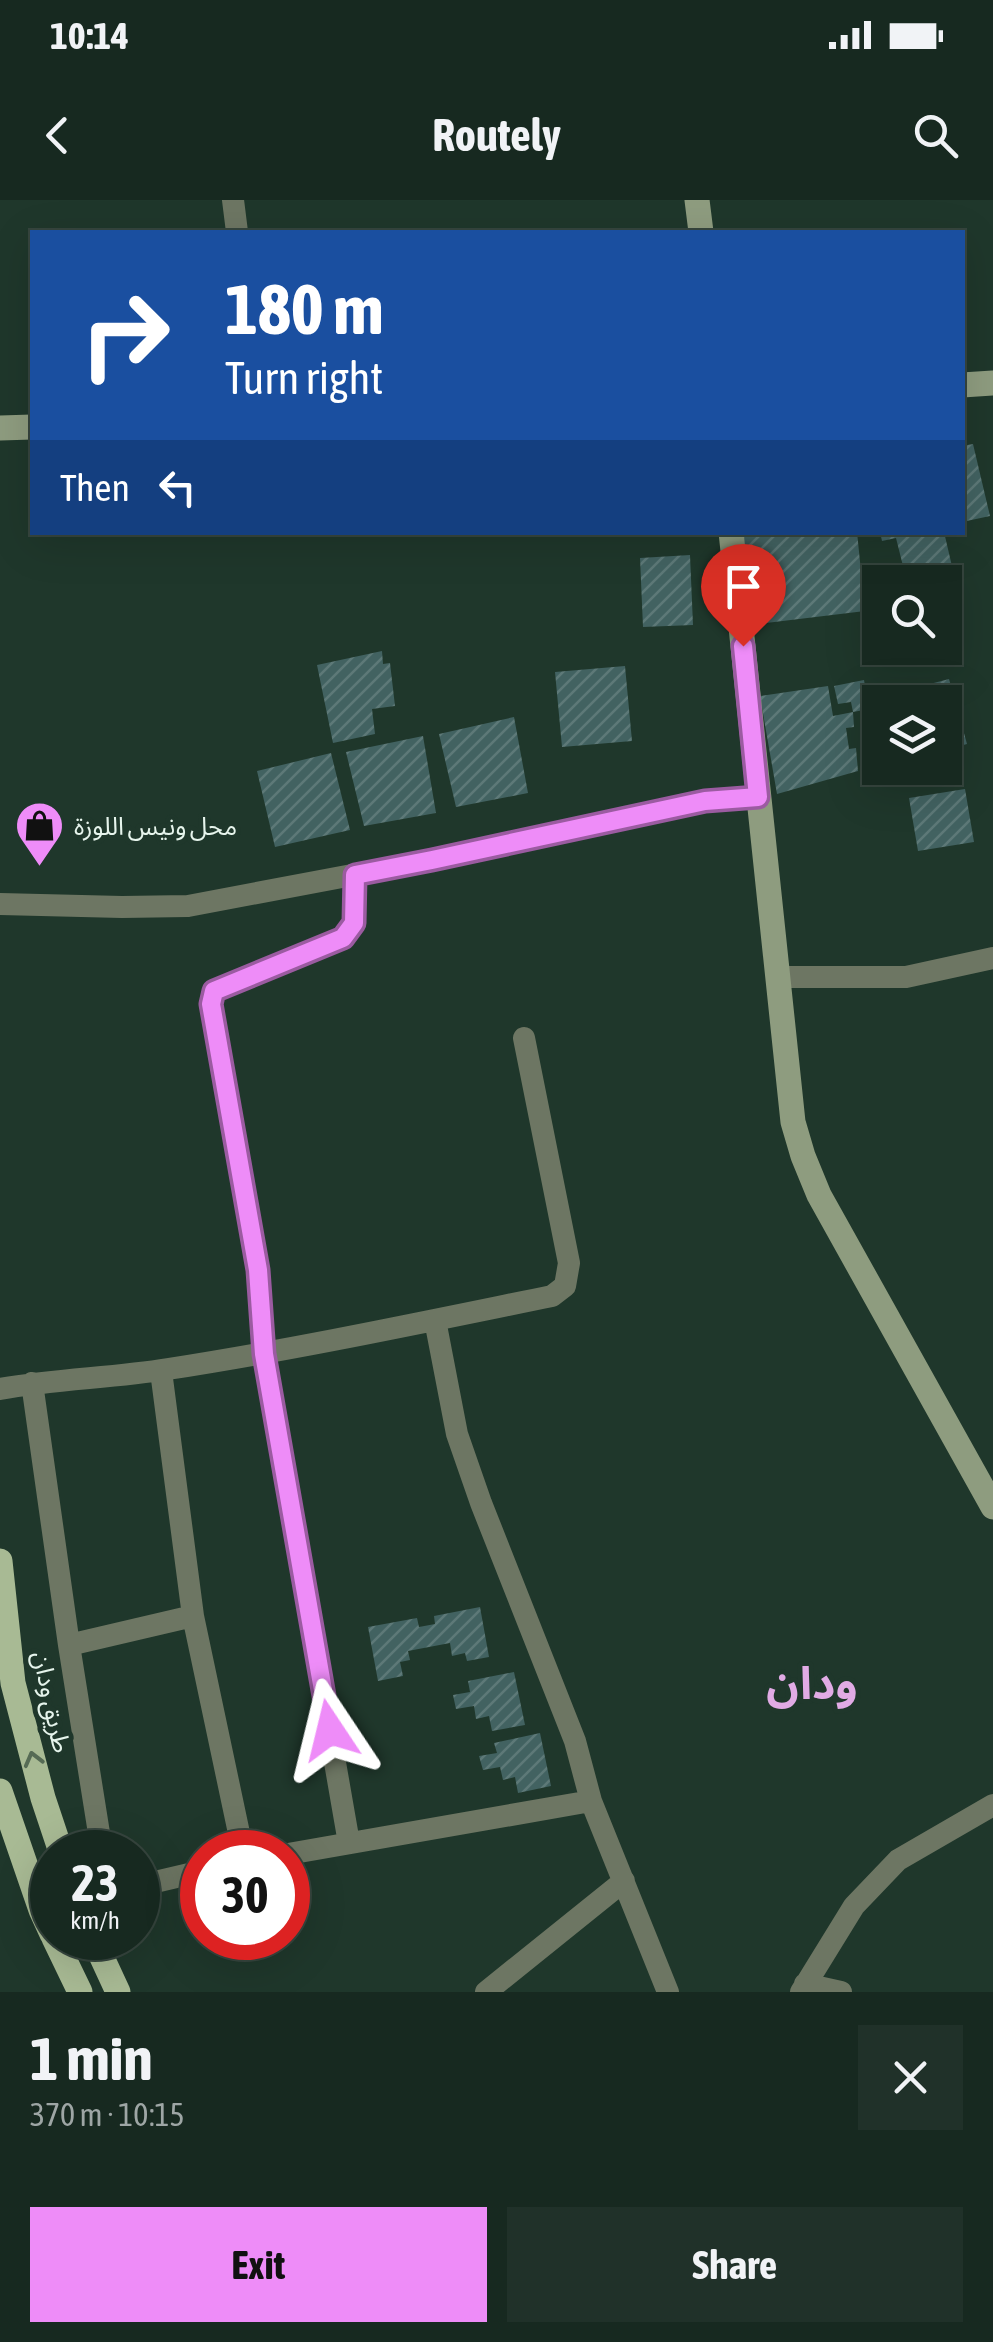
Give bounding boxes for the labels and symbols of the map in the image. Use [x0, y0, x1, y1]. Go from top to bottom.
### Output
pin [701, 544, 786, 647]
shop icon: محل ونيس اللوزة [13, 800, 65, 868]
place label: محل ونيس اللوزة [74, 812, 237, 841]
street label: طريق ودان [26, 1649, 76, 1756]
district label: ودان [766, 1657, 858, 1709]
position arrow [278, 1678, 382, 1782]
one-way arrow [23, 1751, 44, 1768]
speed limit sign: 30 [180, 1830, 310, 1960]

